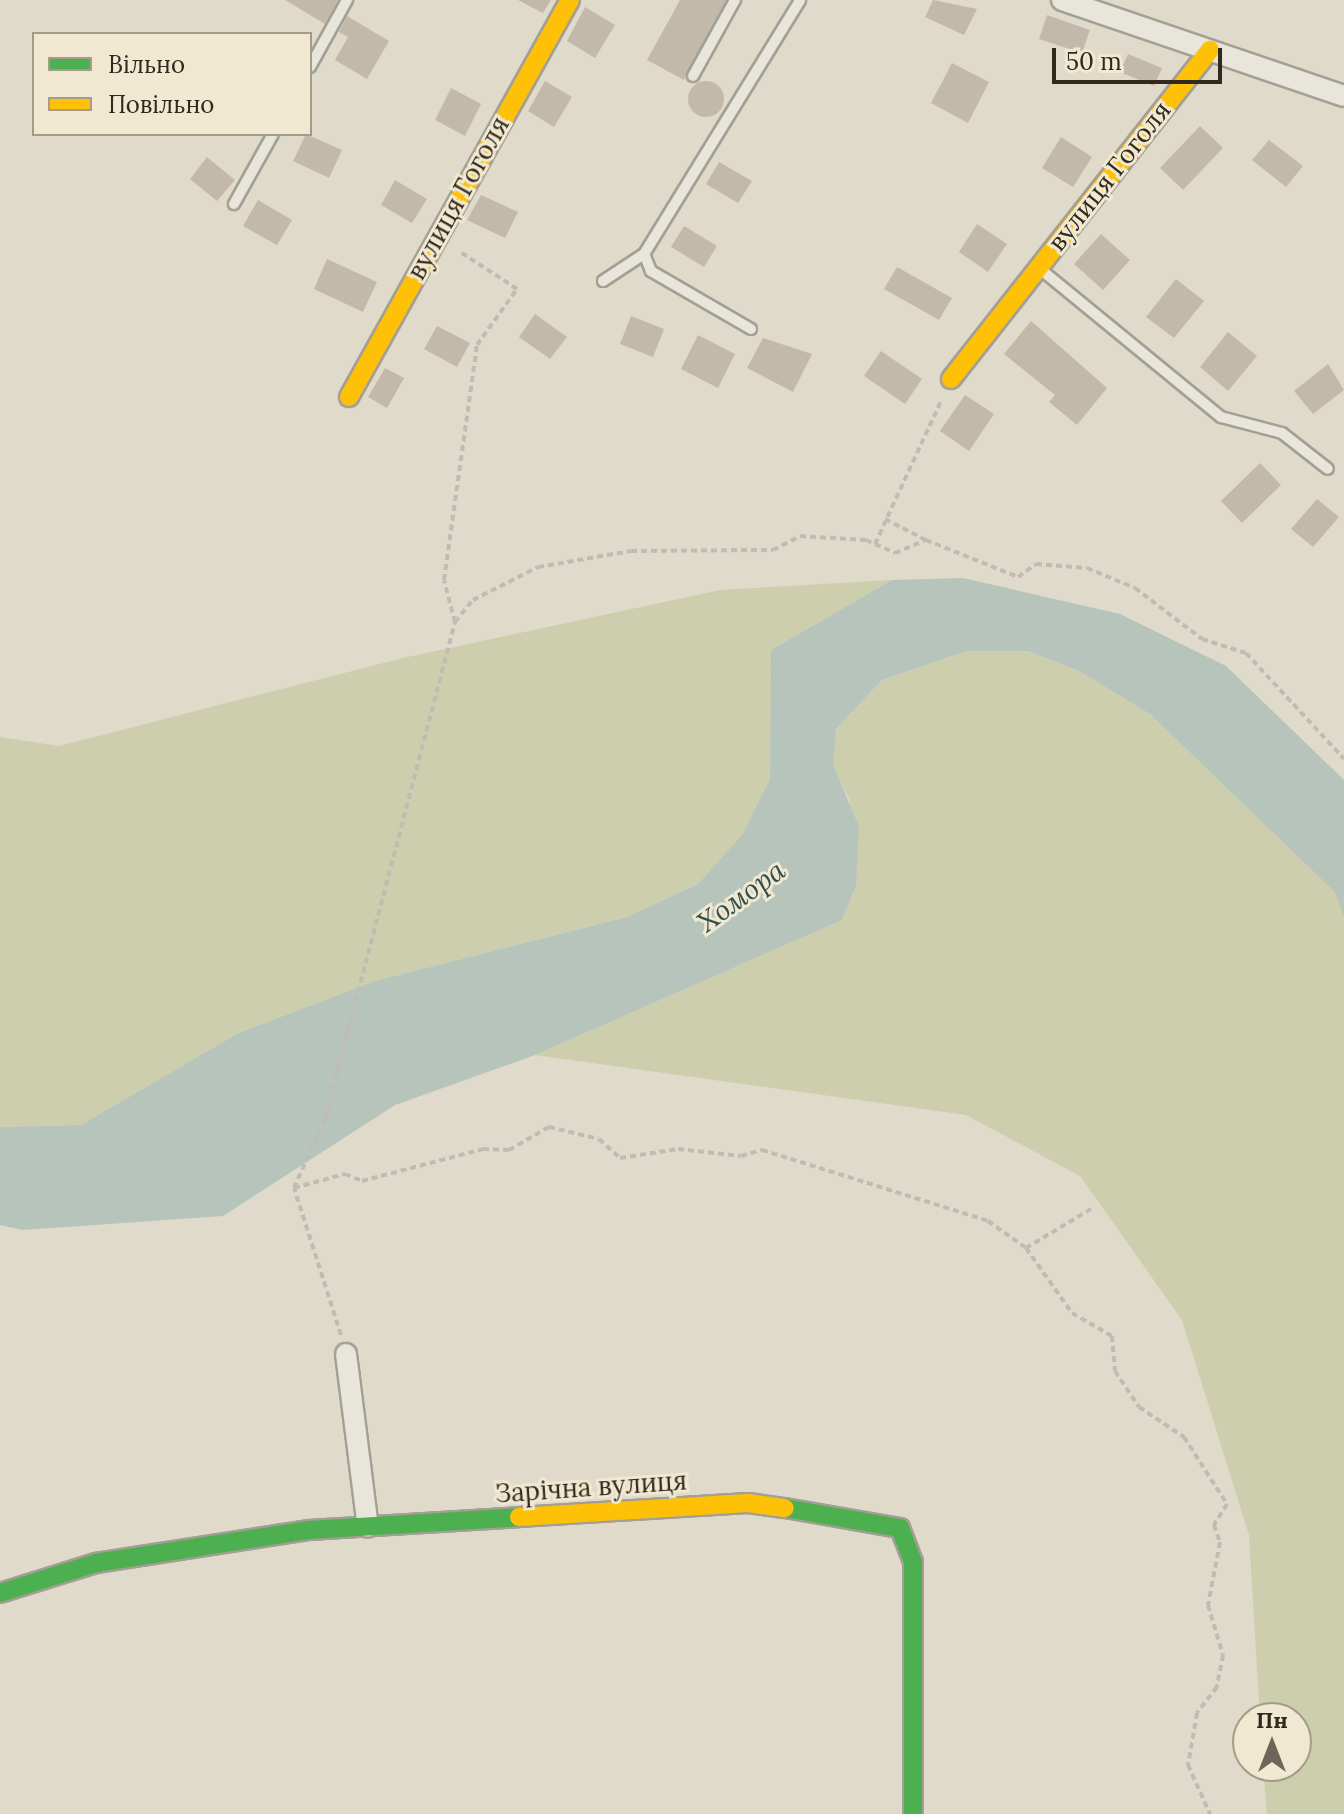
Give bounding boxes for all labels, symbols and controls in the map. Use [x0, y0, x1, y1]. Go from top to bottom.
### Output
legend [32, 32, 312, 136]
scale bar [1056, 32, 1226, 82]
text: 50 m [1066, 46, 1122, 77]
text: Вільно [108, 49, 185, 80]
text: Повільно [108, 89, 214, 120]
street label: вулиця Гоголя [1041, 95, 1177, 257]
street label: вулиця Гоголя [400, 111, 516, 285]
water label: Хомора [691, 853, 791, 939]
street label: Зарічна вулиця [494, 1465, 688, 1509]
north arrow [1232, 1702, 1312, 1782]
text: Пн [1256, 1706, 1288, 1734]

